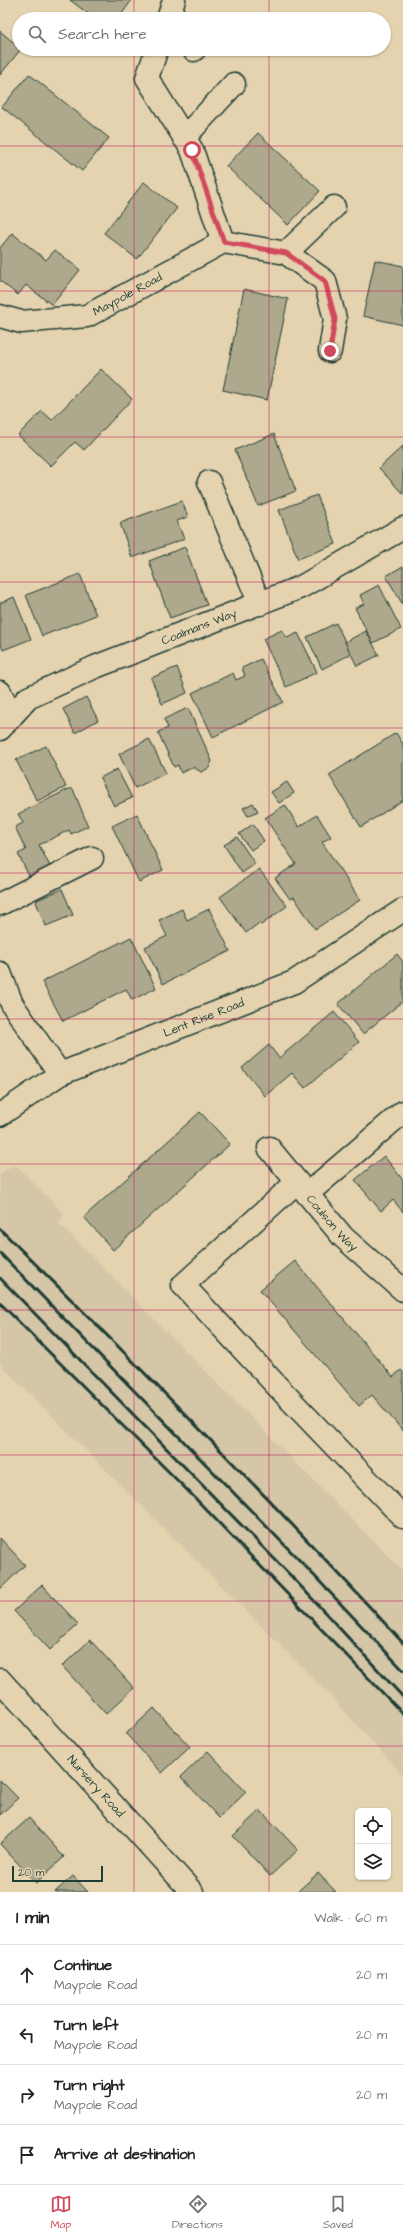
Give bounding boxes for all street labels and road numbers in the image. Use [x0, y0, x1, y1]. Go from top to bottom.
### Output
street label: Maypole Road [90, 269, 165, 320]
street label: Coalmans Way [159, 605, 240, 649]
street label: Lent Rise Road [161, 994, 247, 1042]
street label: Coulson Way [302, 1191, 362, 1256]
street label: Nursery Road [63, 1752, 128, 1821]

